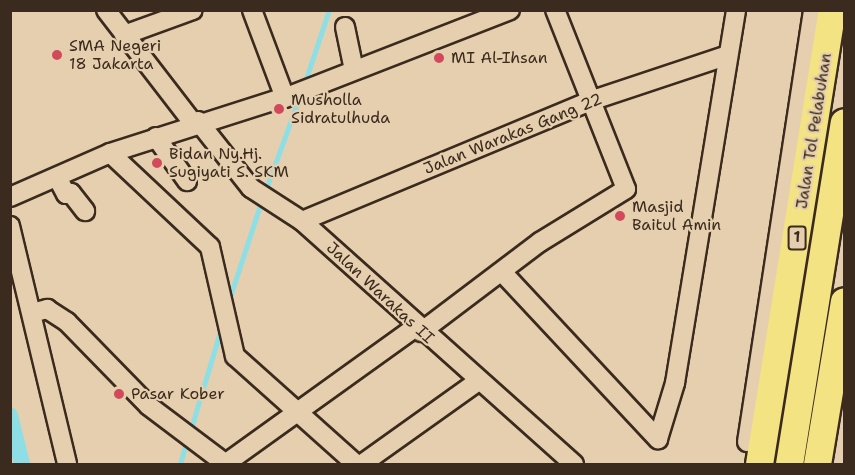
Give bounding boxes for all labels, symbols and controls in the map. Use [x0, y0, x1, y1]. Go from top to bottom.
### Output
place label: SMA Negeri 18 Jakarta [69, 36, 161, 74]
marker: SMA Negeri 18 Jakarta [50, 48, 64, 62]
place label: MI Al-Ihsan [451, 48, 547, 68]
marker: MI Al-Ihsan [432, 51, 446, 65]
street label: Jalan Tol Pelabuhan [792, 52, 836, 210]
street label: Jalan Warakas Gang 22 [421, 89, 605, 179]
place label: Musholla Sidratulhuda [291, 90, 390, 128]
marker: Musholla Sidratulhuda [272, 102, 286, 116]
place label: Bidan Ny.Hj. Sugiyati S. SKM [169, 144, 289, 182]
marker: Bidan Ny.Hj. Sugiyati S. SKM [150, 156, 164, 170]
place label: Masjid Baitul Amin [632, 197, 721, 235]
marker: Masjid Baitul Amin [613, 209, 627, 223]
road number: 1 [786, 226, 808, 250]
street label: Jalan Warakas II [322, 238, 438, 348]
place label: Pasar Kober [131, 384, 225, 404]
marker: Pasar Kober [112, 387, 126, 401]

